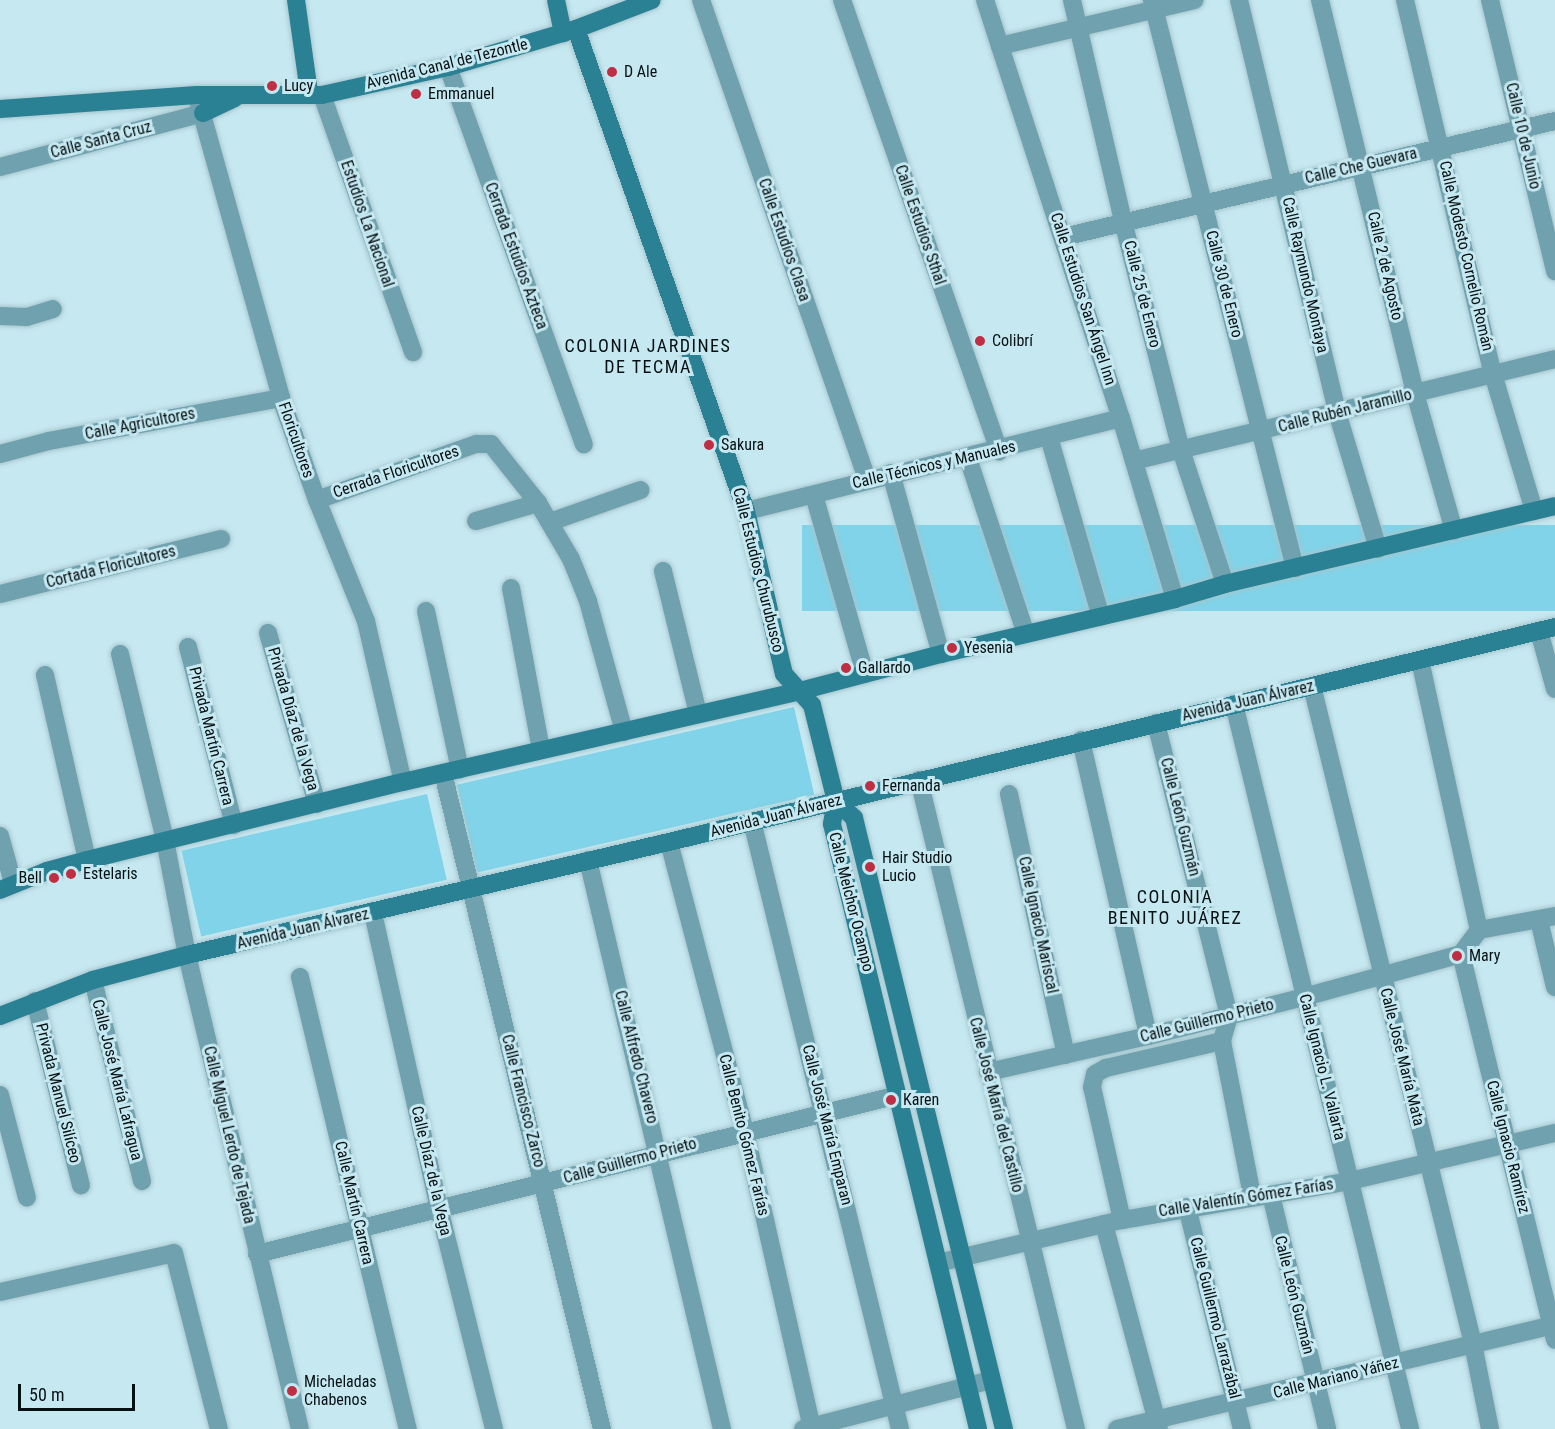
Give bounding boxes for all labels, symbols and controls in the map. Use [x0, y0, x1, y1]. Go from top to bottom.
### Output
street label: Avenida Canal de Tezontle [364, 35, 530, 93]
place label: D Ale [624, 62, 657, 82]
marker: D Ale [605, 65, 619, 79]
place label: Lucy [284, 76, 313, 96]
marker: Lucy [265, 79, 279, 93]
street label: Calle 10 de Junio [1501, 81, 1545, 191]
place label: Emmanuel [428, 84, 494, 104]
marker: Emmanuel [409, 87, 423, 101]
street label: Calle Santa Cruz [48, 117, 154, 163]
street label: Calle Che Guevara [1303, 144, 1419, 188]
street label: Estudios La Nacional [336, 158, 398, 290]
street label: Calle Modesto Cornelio Román [1435, 159, 1497, 353]
street label: Calle Estudios Sthal [890, 162, 950, 288]
street label: Calle Estudios Clasa [754, 176, 814, 304]
street label: Cerrada Estudios Azteca [480, 180, 552, 332]
street label: Calle Raymundo Montaya [1278, 195, 1332, 355]
street label: Calle Estudios San Ángel Inn [1046, 210, 1120, 388]
street label: Calle 2 de Agosto [1363, 210, 1407, 322]
street label: Calle 30 de Enero [1201, 228, 1247, 340]
street label: Calle 25 de Enero [1119, 238, 1165, 350]
place label: Colibrí [992, 331, 1033, 351]
marker: Colibrí [973, 334, 987, 348]
district label: COLONIA JARDINES DE TECMA [565, 336, 731, 378]
street label: Calle Rubén Jaramillo [1276, 385, 1414, 437]
street label: Floricultores [274, 400, 318, 480]
street label: Calle Agricultores [83, 404, 197, 444]
place label: Sakura [721, 435, 764, 455]
street label: Calle Técnicos y Manuales [850, 437, 1018, 493]
marker: Sakura [702, 438, 716, 452]
street label: Cerrada Floricultores [331, 441, 461, 503]
street label: Calle Estudios Churubusco [728, 486, 788, 654]
street label: Cortada Floricultores [44, 542, 178, 592]
place label: Yesenia [964, 638, 1013, 658]
marker: Yesenia [945, 641, 959, 655]
street label: Privada Díaz de la Vega [263, 645, 323, 793]
place label: Gallardo [858, 658, 911, 678]
marker: Gallardo [839, 661, 853, 675]
street label: Privada Martín Carrera [184, 665, 238, 807]
street label: Avenida Juan Álvarez [1180, 676, 1316, 726]
street label: Calle León Guzmán [1156, 756, 1204, 878]
place label: Fernanda [882, 776, 941, 796]
marker: Fernanda [863, 779, 877, 793]
street label: Avenida Juan Álvarez [708, 790, 844, 842]
street label: Calle Melchor Ocampo [824, 830, 878, 974]
place label: Hair Studio Lucio [882, 848, 952, 886]
street label: Calle Ignacio Mariscal [1014, 855, 1062, 995]
marker: Hair Studio Lucio [863, 860, 877, 874]
place label: Estelaris [83, 864, 138, 884]
marker: Estelaris [64, 867, 78, 881]
place label: Bell [18, 868, 42, 888]
marker: Bell [47, 871, 61, 885]
district label: COLONIA BENITO JUÁREZ [1108, 887, 1242, 930]
street label: Avenida Juan Álvarez [235, 904, 371, 954]
place label: Mary [1469, 946, 1500, 966]
marker: Mary [1450, 949, 1464, 963]
street label: Calle José María Mata [1376, 986, 1428, 1128]
street label: Calle Alfredo Chavero [610, 988, 662, 1126]
street label: Calle Ignacio L. Vallarta [1295, 992, 1349, 1142]
street label: Calle Guillermo Prieto [1138, 995, 1276, 1047]
street label: Calle José María Lafragua [88, 998, 146, 1162]
street label: Calle José María del Castillo [965, 1015, 1027, 1195]
street label: Privada Manuel Silíceo [31, 1021, 85, 1165]
street label: Calle Francisco Zarco [497, 1033, 549, 1169]
street label: Calle José María Emparan [798, 1043, 856, 1207]
street label: Calle Miguel Lerdo de Tejada [199, 1044, 259, 1226]
street label: Calle Benito Gómez Farías [715, 1052, 773, 1218]
street label: Calle Ignacio Ramírez [1482, 1078, 1534, 1216]
place label: Karen [903, 1090, 939, 1110]
marker: Karen [884, 1093, 898, 1107]
street label: Calle Díaz de la Vega [407, 1104, 455, 1238]
street label: Calle Guillermo Prieto [561, 1134, 699, 1188]
street label: Calle Martín Carrera [330, 1139, 378, 1267]
street label: Calle Valentín Gómez Farías [1157, 1175, 1335, 1221]
street label: Calle León Guzmán [1270, 1234, 1318, 1356]
street label: Calle Guillermo Larrazábal [1186, 1235, 1244, 1401]
street label: Calle Mariano Yáñez [1271, 1353, 1401, 1403]
scale bar [21, 1372, 138, 1410]
place label: Micheladas Chabenos [304, 1372, 377, 1410]
text: 50 m [29, 1384, 64, 1405]
marker: Micheladas Chabenos [285, 1384, 299, 1398]

